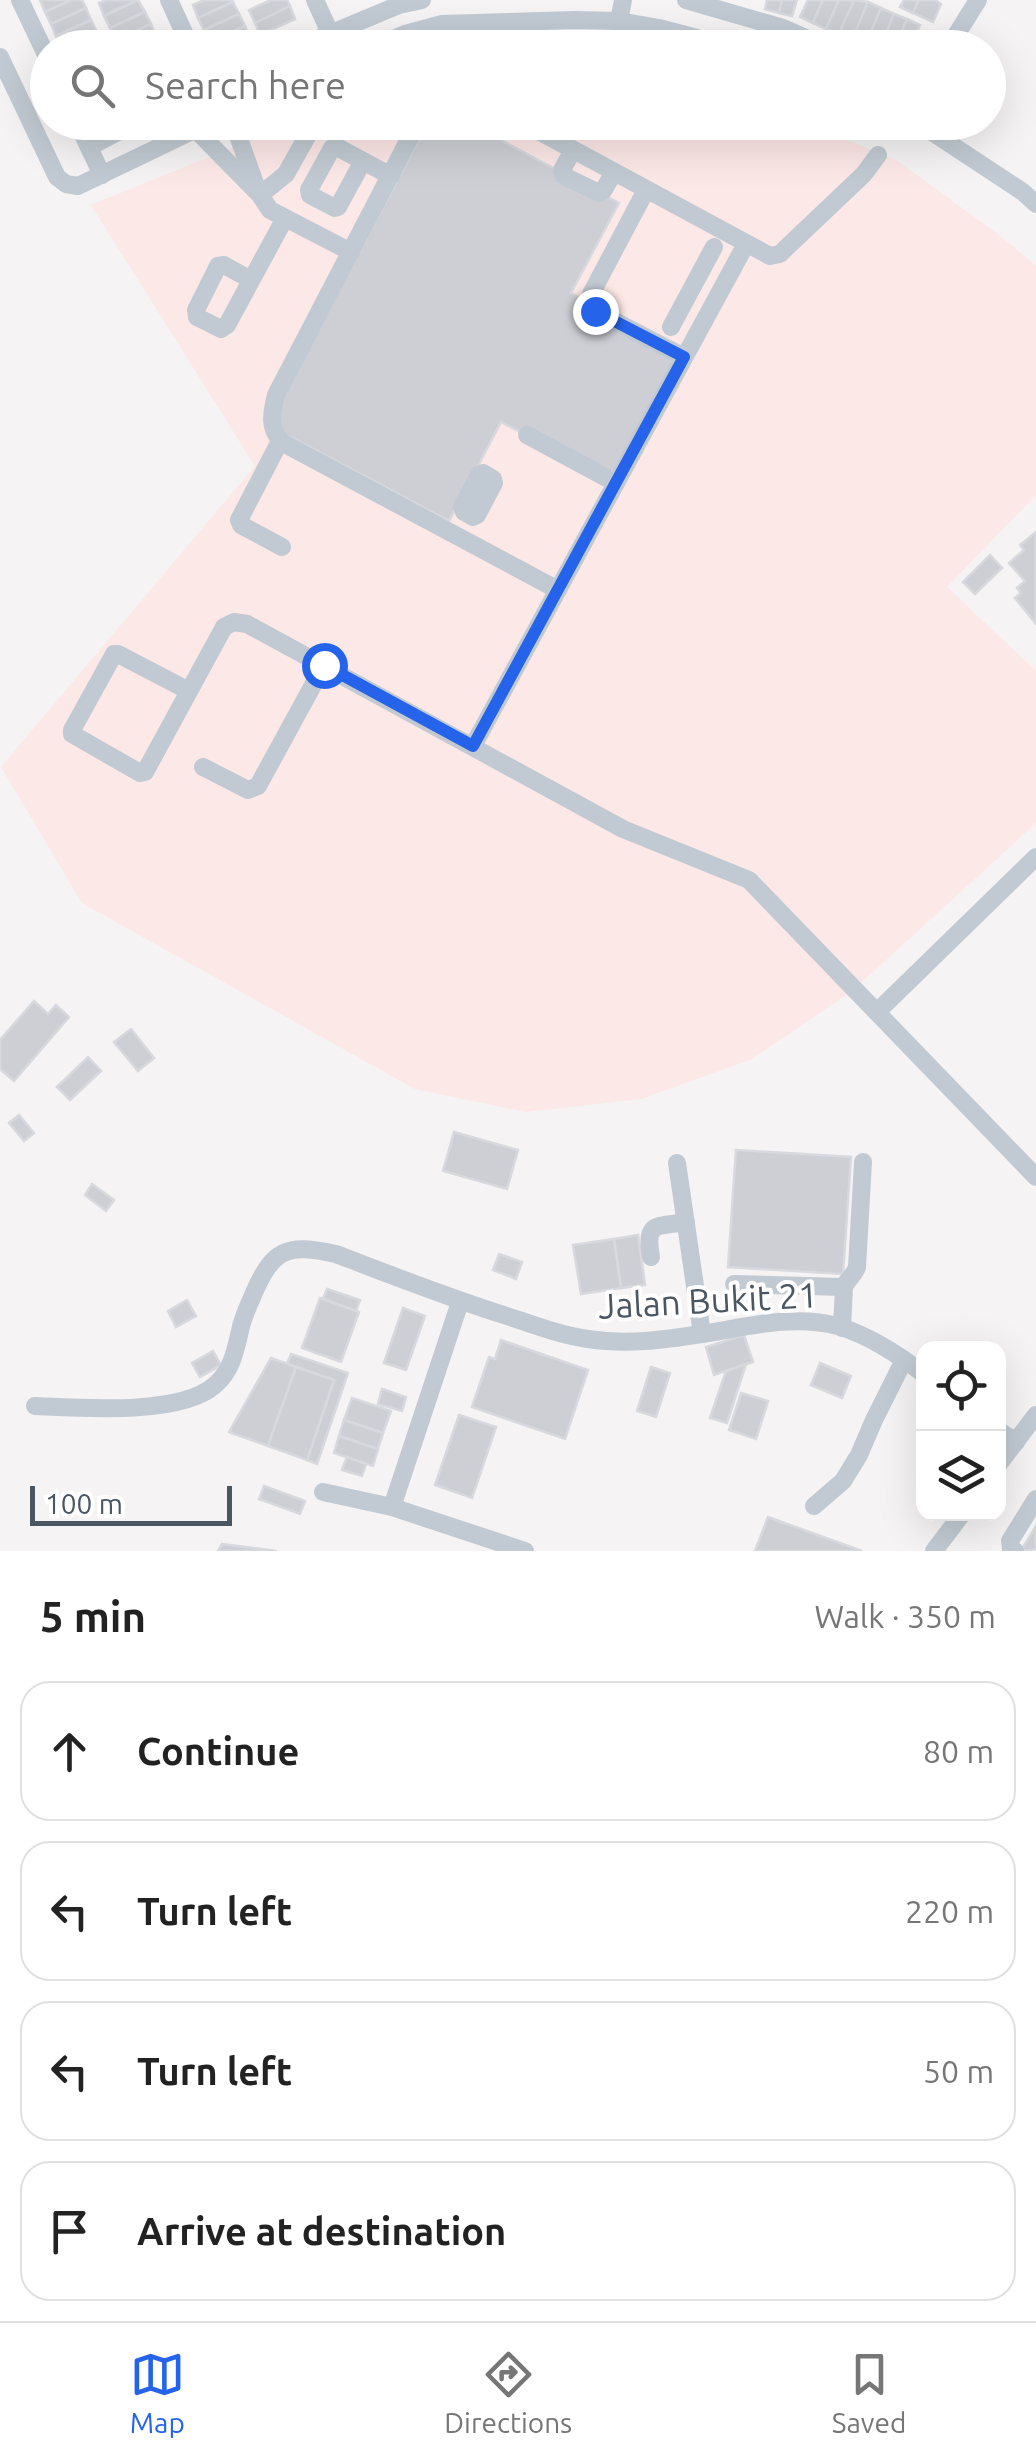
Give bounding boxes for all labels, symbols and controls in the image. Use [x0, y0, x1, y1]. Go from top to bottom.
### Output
search box [30, 30, 1006, 140]
icon: search [65, 58, 120, 113]
text: Search here [145, 64, 346, 106]
route end [573, 289, 619, 335]
route start [302, 643, 348, 689]
street label: Jalan Bukit 21 [597, 1274, 819, 1326]
map controls [916, 1341, 1006, 1521]
button: locate [916, 1341, 1006, 1431]
button: layers [916, 1431, 1006, 1521]
scale bar [30, 1481, 232, 1526]
text: 100 m [45, 1488, 123, 1519]
text: 5 min [40, 1593, 146, 1640]
text: Walk · 350 m [814, 1598, 996, 1634]
icon: ahead [42, 1724, 97, 1779]
text: Continue [137, 1730, 299, 1772]
text: 80 m [923, 1733, 994, 1769]
icon: left [42, 1884, 97, 1939]
text: Turn left [137, 1890, 292, 1932]
text: 220 m [905, 1893, 994, 1929]
icon: left [42, 2044, 97, 2099]
text: Turn left [137, 2050, 292, 2092]
text: 50 m [923, 2053, 994, 2089]
icon: arrive [42, 2204, 97, 2259]
text: Arrive at destination [137, 2210, 506, 2252]
tab: Map [130, 2347, 185, 2438]
tab: Directions [444, 2347, 572, 2438]
tab: Saved [832, 2347, 906, 2438]

